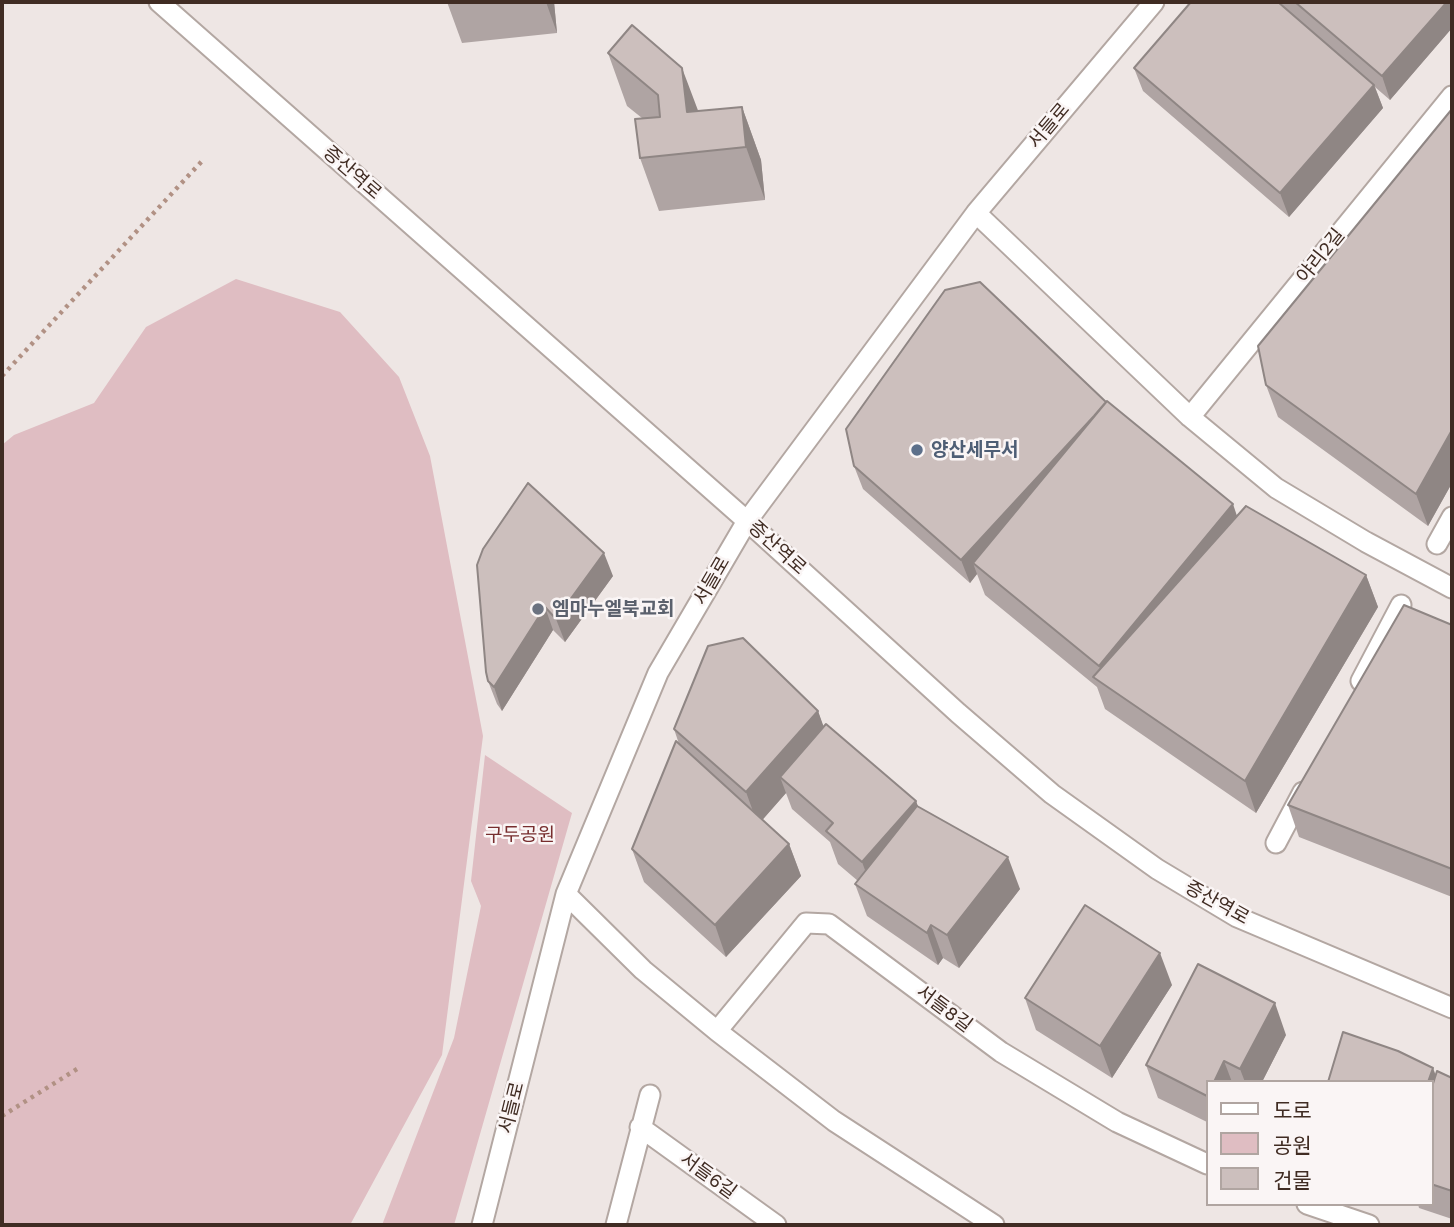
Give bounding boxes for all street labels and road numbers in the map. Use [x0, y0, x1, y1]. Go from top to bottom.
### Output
street label: 서들로 [1023, 99, 1075, 153]
street label: 증산역로 [318, 141, 386, 205]
street label: 야리2길 [1292, 224, 1350, 288]
street label: 증산역로 [743, 516, 811, 580]
street label: 서들로 [689, 553, 735, 609]
street label: 증산역로 [1181, 876, 1253, 930]
street label: 서들8길 [912, 981, 976, 1037]
street label: 서들로 [495, 1080, 529, 1136]
street label: 서들6길 [675, 1148, 741, 1204]

